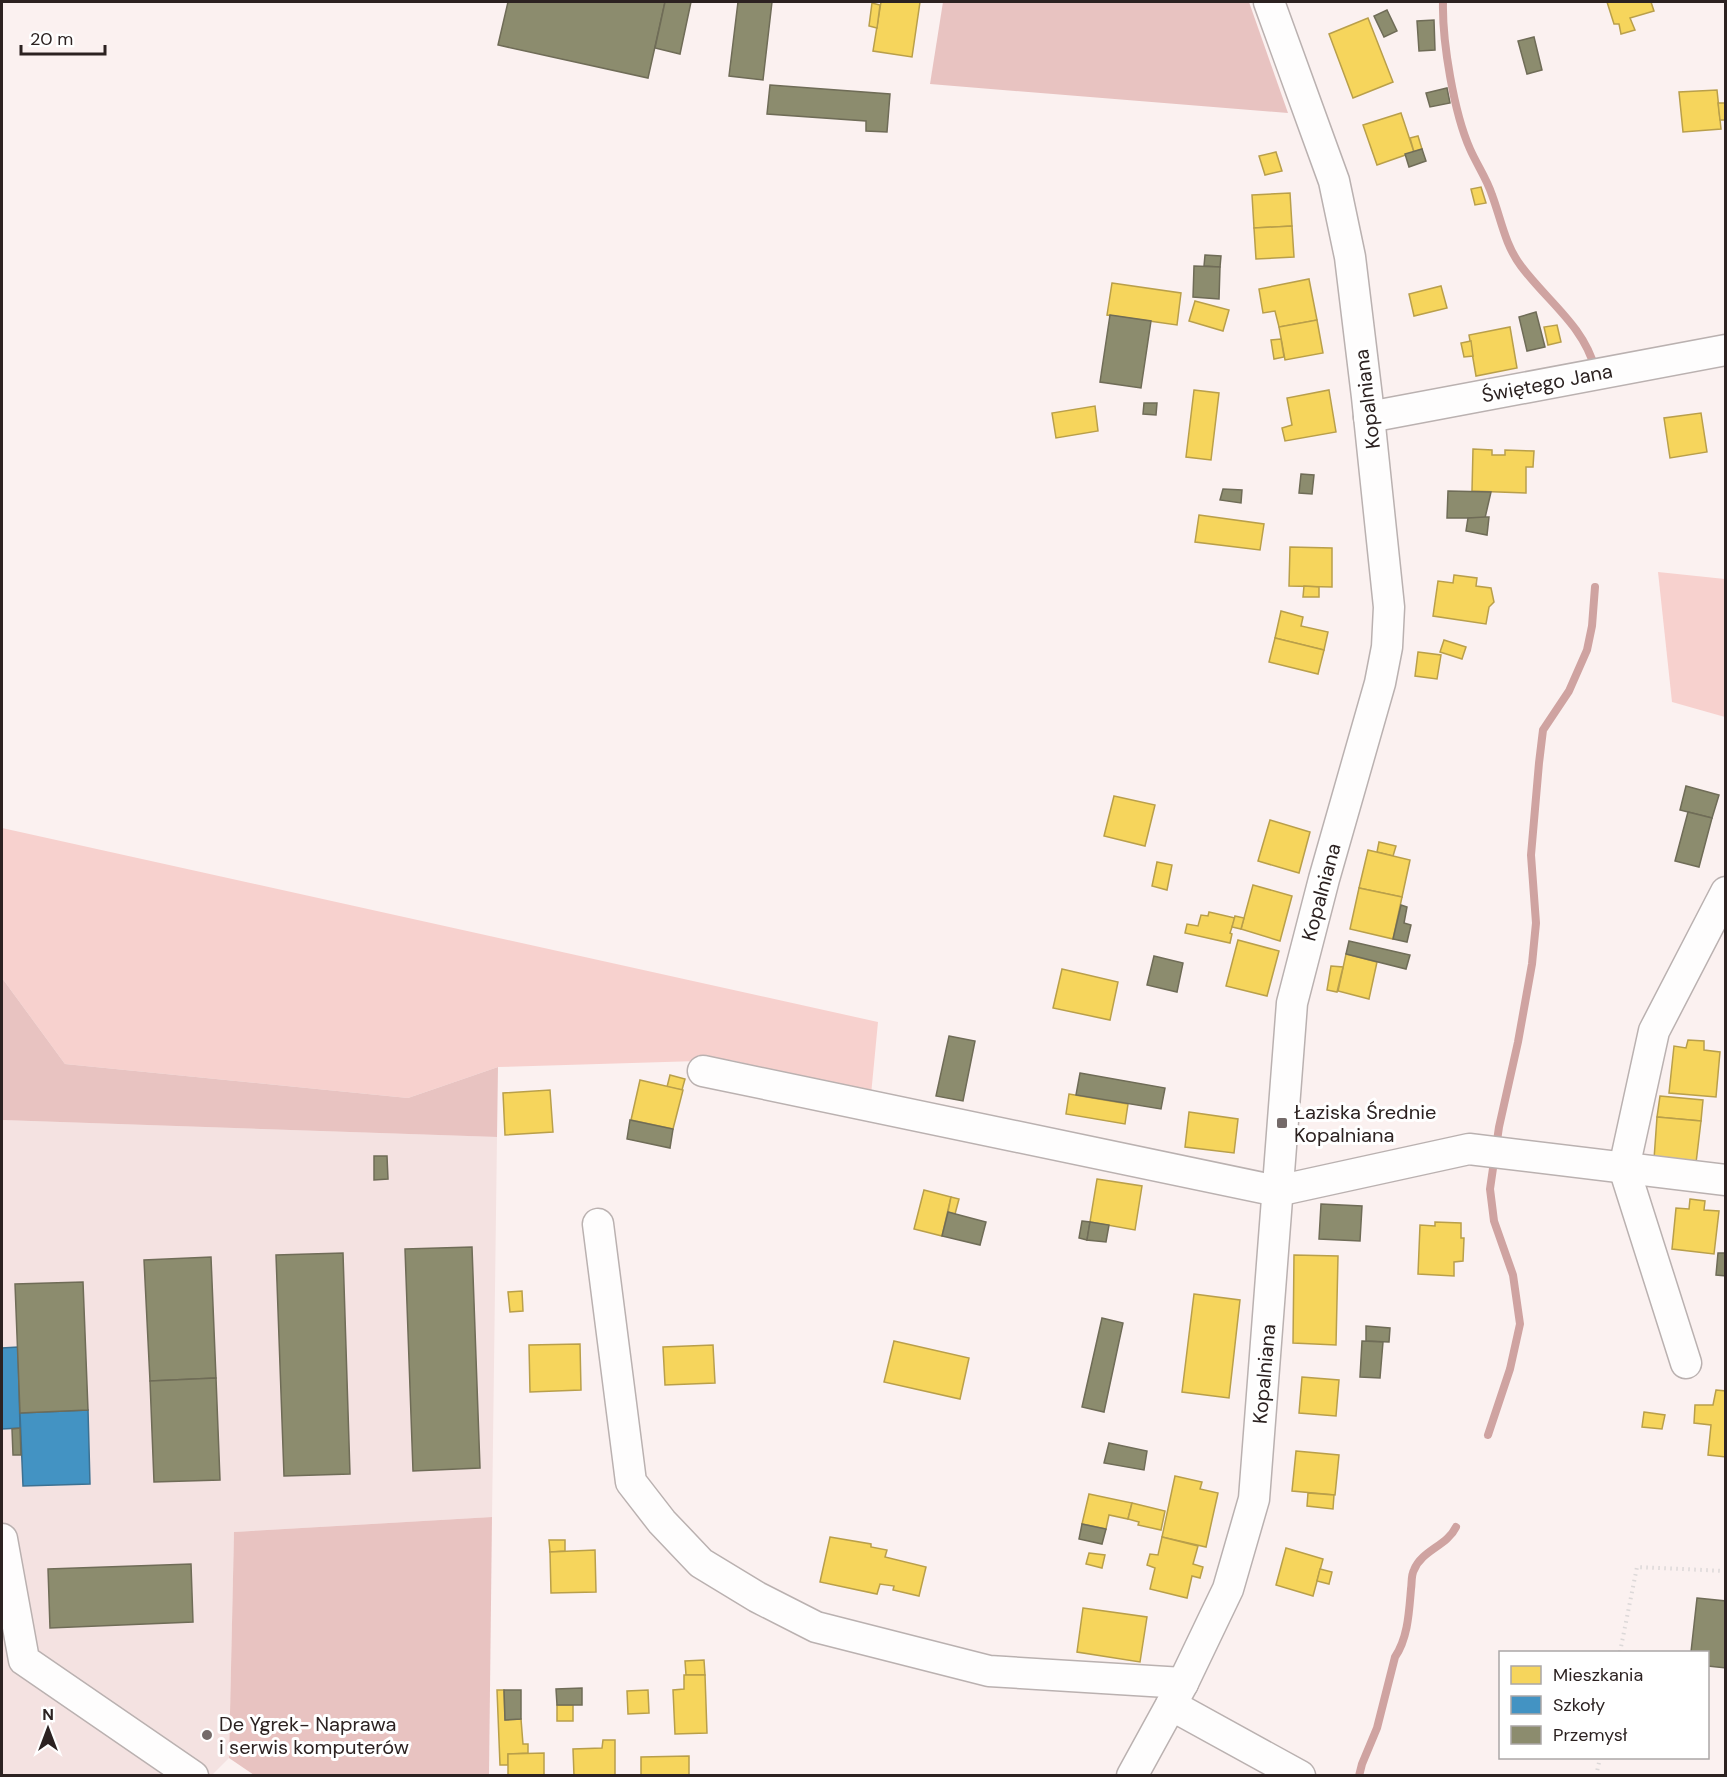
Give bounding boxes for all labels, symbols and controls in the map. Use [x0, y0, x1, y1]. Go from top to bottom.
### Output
scale bar [21, 18, 105, 56]
text: 20 m [30, 27, 73, 51]
street label: Kopalniana [1348, 348, 1386, 450]
street label: Świętego Jana [1479, 358, 1615, 408]
street label: Kopalniana [1295, 840, 1347, 944]
place label: Łaziska Średnie Kopalniana [1294, 1099, 1436, 1148]
marker: Łaziska Średnie Kopalniana [1275, 1116, 1289, 1130]
street label: Kopalniana [1247, 1323, 1281, 1425]
legend [1499, 1651, 1709, 1759]
text: Mieszkania [1553, 1663, 1643, 1687]
text: Szkoły [1553, 1693, 1605, 1717]
north arrow [18, 1699, 78, 1759]
text: N [42, 1704, 54, 1725]
place label: De Ygrek- Naprawa i serwis komputerów [219, 1711, 409, 1760]
text: Przemysł [1553, 1723, 1628, 1747]
marker: De Ygrek- Naprawa i serwis komputerów [200, 1728, 214, 1742]

